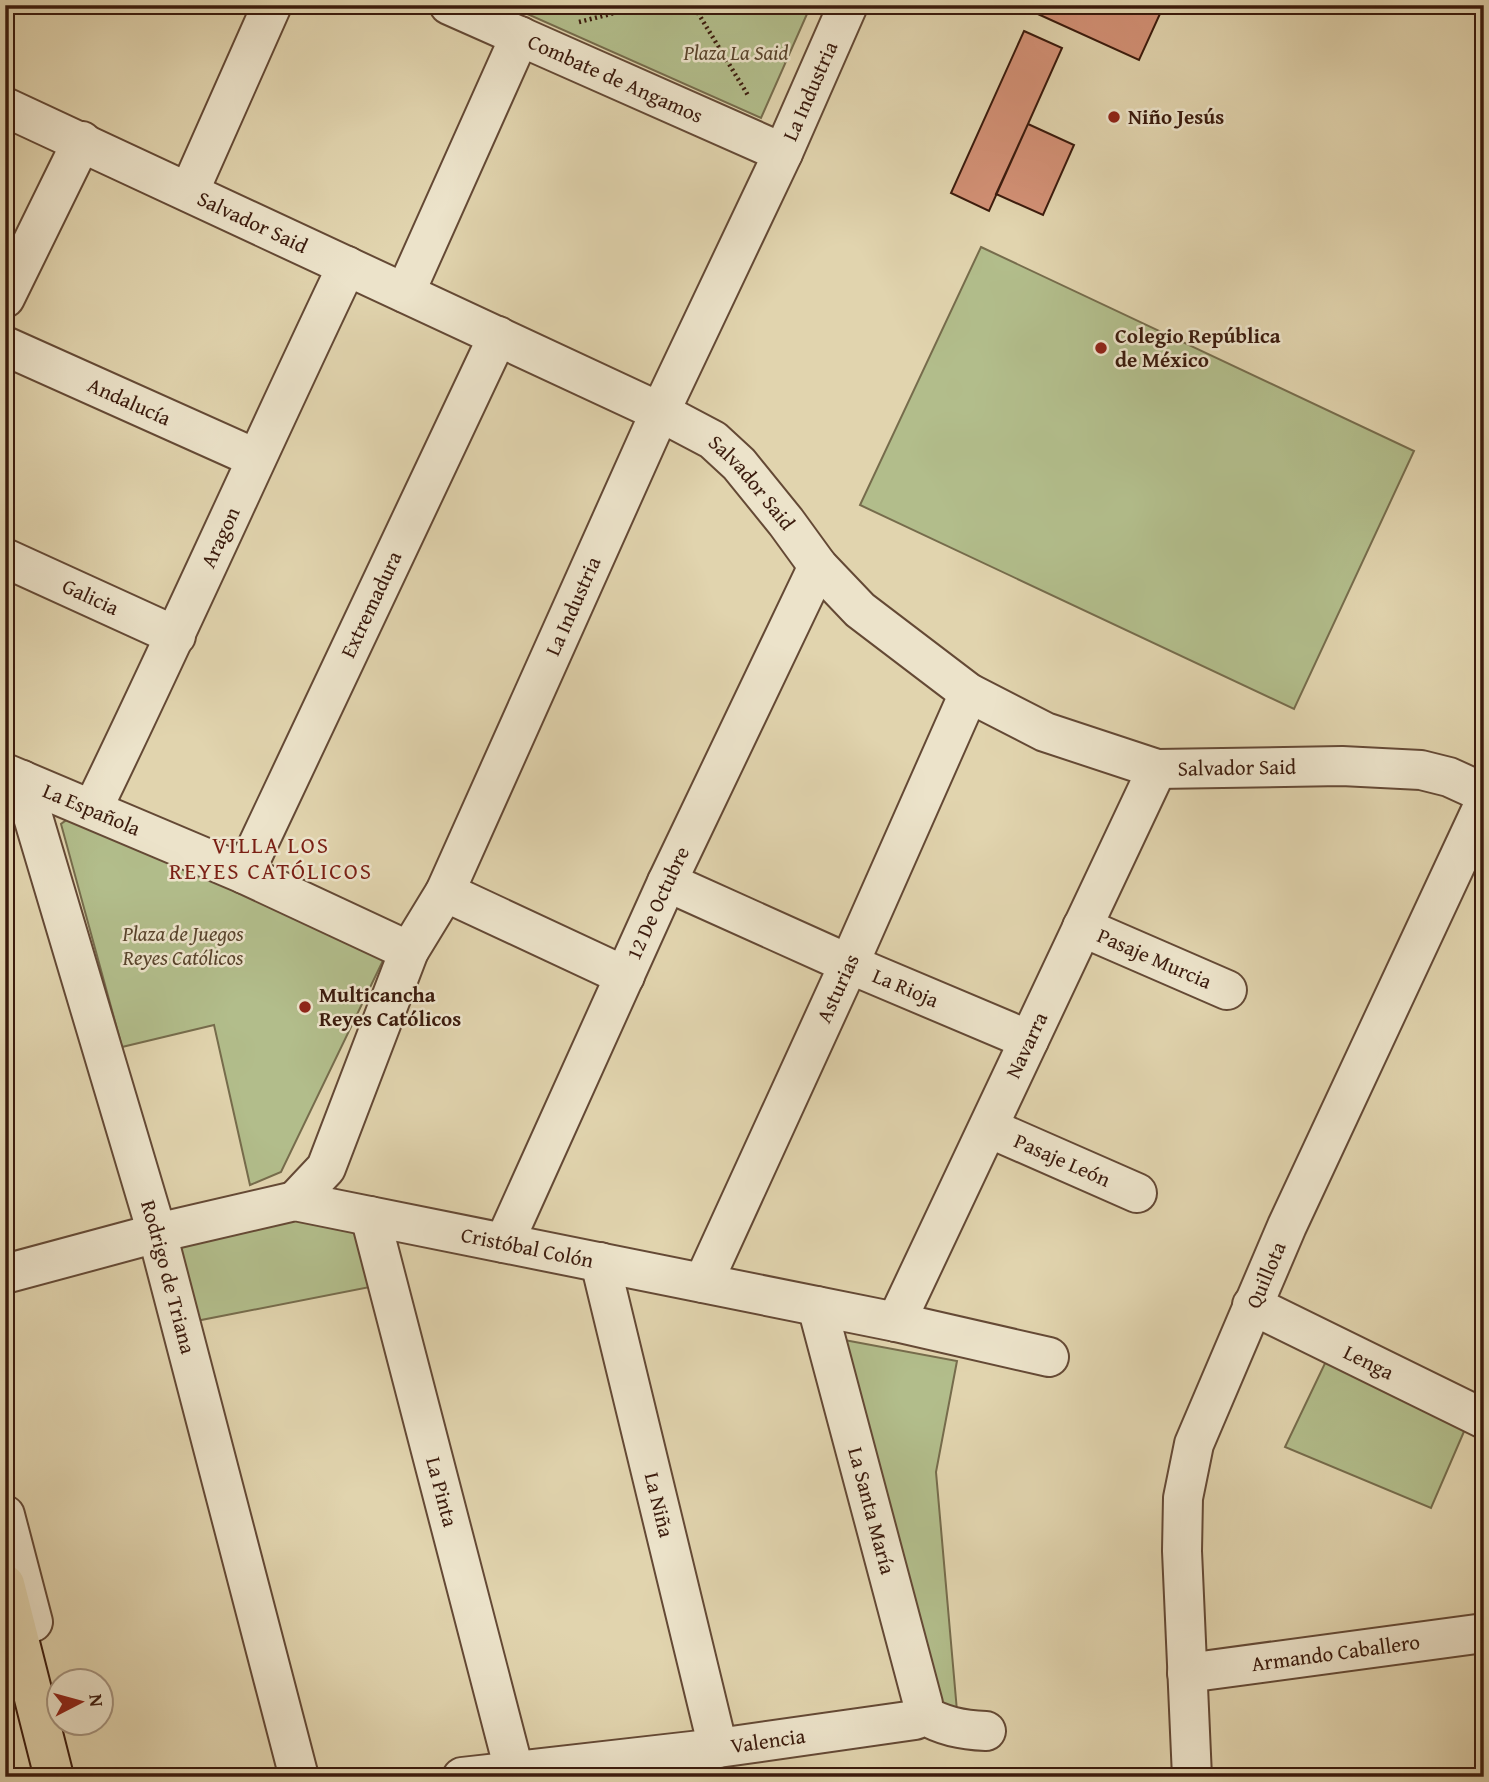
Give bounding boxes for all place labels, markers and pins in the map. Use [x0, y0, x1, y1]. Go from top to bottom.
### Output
place label: Niño Jesús [1128, 101, 1224, 132]
marker: Niño Jesús [1106, 109, 1122, 125]
place label: Colegio República de México [1115, 320, 1281, 375]
marker: Colegio República de México [1093, 340, 1109, 356]
place label: Multicancha Reyes Católicos [319, 979, 461, 1034]
marker: Multicancha Reyes Católicos [297, 999, 313, 1015]

